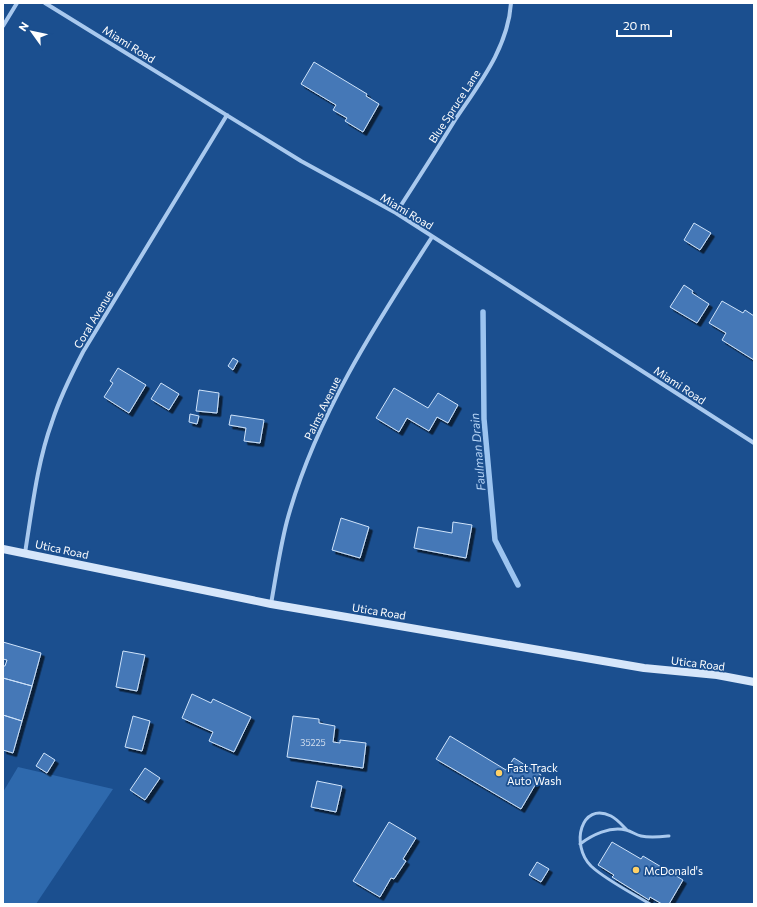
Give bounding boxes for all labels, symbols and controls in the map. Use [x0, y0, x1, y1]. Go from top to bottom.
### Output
north arrow [12, 12, 52, 52]
scale bar [617, 12, 671, 38]
text: 20 m [623, 18, 650, 32]
text: N [15, 19, 31, 33]
street label: Miami Road [100, 23, 158, 65]
street label: Blue Spruce Lane [425, 67, 483, 145]
street label: Miami Road [378, 190, 436, 232]
street label: Coral Avenue [71, 287, 116, 351]
street label: Miami Road [652, 363, 708, 407]
street label: Palms Avenue [301, 374, 343, 442]
water label: Faulman Drain [467, 412, 487, 492]
street label: Utica Road [34, 537, 90, 561]
street label: Utica Road [351, 600, 407, 622]
street label: Utica Road [670, 653, 726, 673]
house number: 35225 [300, 737, 326, 748]
place label: Fast Track Auto Wash [507, 761, 561, 787]
marker: Fast Track Auto Wash [494, 768, 504, 778]
place label: McDonald's [644, 864, 703, 877]
marker: McDonald's [631, 865, 641, 875]

